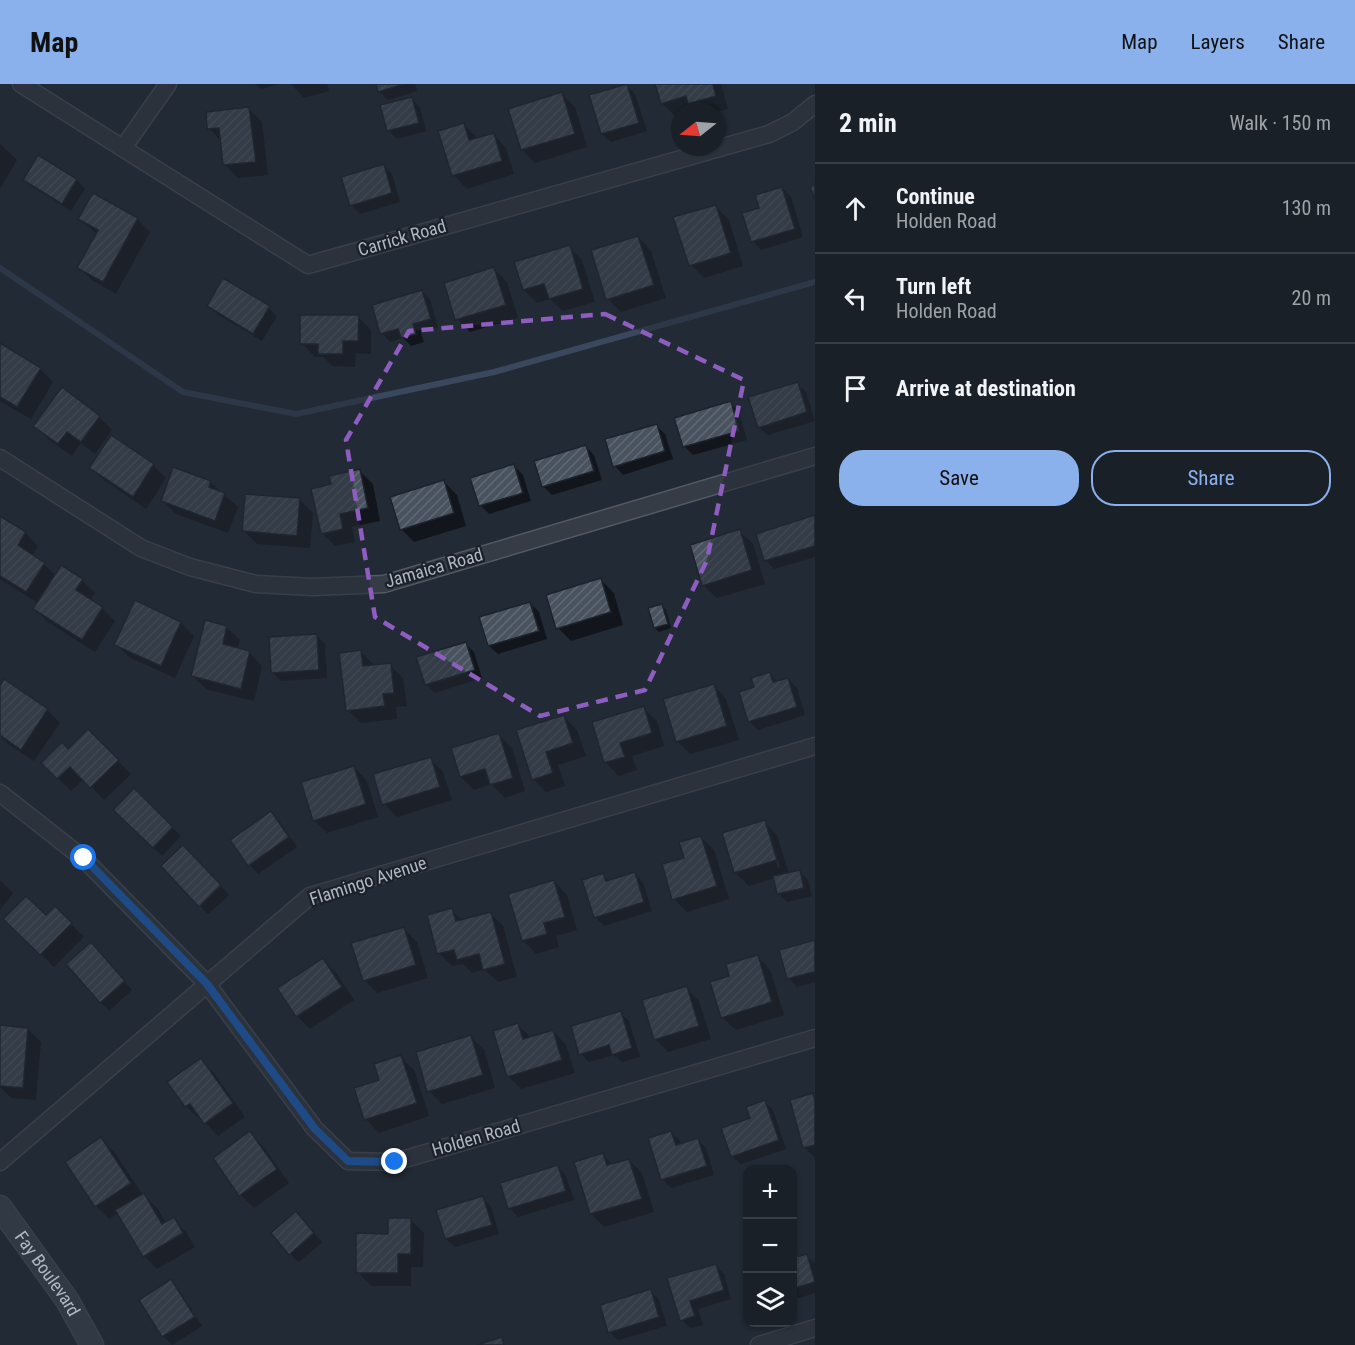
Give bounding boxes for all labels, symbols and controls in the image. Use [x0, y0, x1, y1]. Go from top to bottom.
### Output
text: Map [30, 26, 78, 59]
text: Map [1121, 30, 1158, 54]
text: Layers [1191, 30, 1245, 54]
text: Share [1278, 30, 1325, 54]
north arrow [671, 102, 725, 156]
text: 2 min [839, 108, 897, 138]
text: Walk · 150 m [1230, 111, 1331, 135]
text: Continue [896, 184, 975, 209]
icon: ahead [839, 192, 872, 225]
text: 130 m [1282, 196, 1331, 220]
text: Holden Road [896, 209, 997, 233]
street label: Carrick Road [355, 215, 448, 260]
text: Turn left [896, 274, 971, 299]
icon: left [839, 282, 872, 315]
text: 20 m [1292, 286, 1331, 310]
text: Holden Road [896, 299, 997, 323]
icon: arrive [839, 372, 872, 405]
text: Arrive at destination [896, 376, 1076, 401]
button: Save [839, 450, 1079, 506]
button: Share [1091, 450, 1331, 506]
street label: Jamaica Road [382, 544, 485, 592]
route start [70, 844, 96, 870]
street label: Flamingo Avenue [307, 852, 429, 909]
street label: Holden Road [429, 1115, 522, 1160]
route end [381, 1148, 407, 1174]
map controls [743, 1165, 797, 1327]
button: + [743, 1165, 797, 1219]
button: − [743, 1219, 797, 1273]
street label: Fay Boulevard [11, 1227, 85, 1320]
button: layers [743, 1273, 797, 1327]

